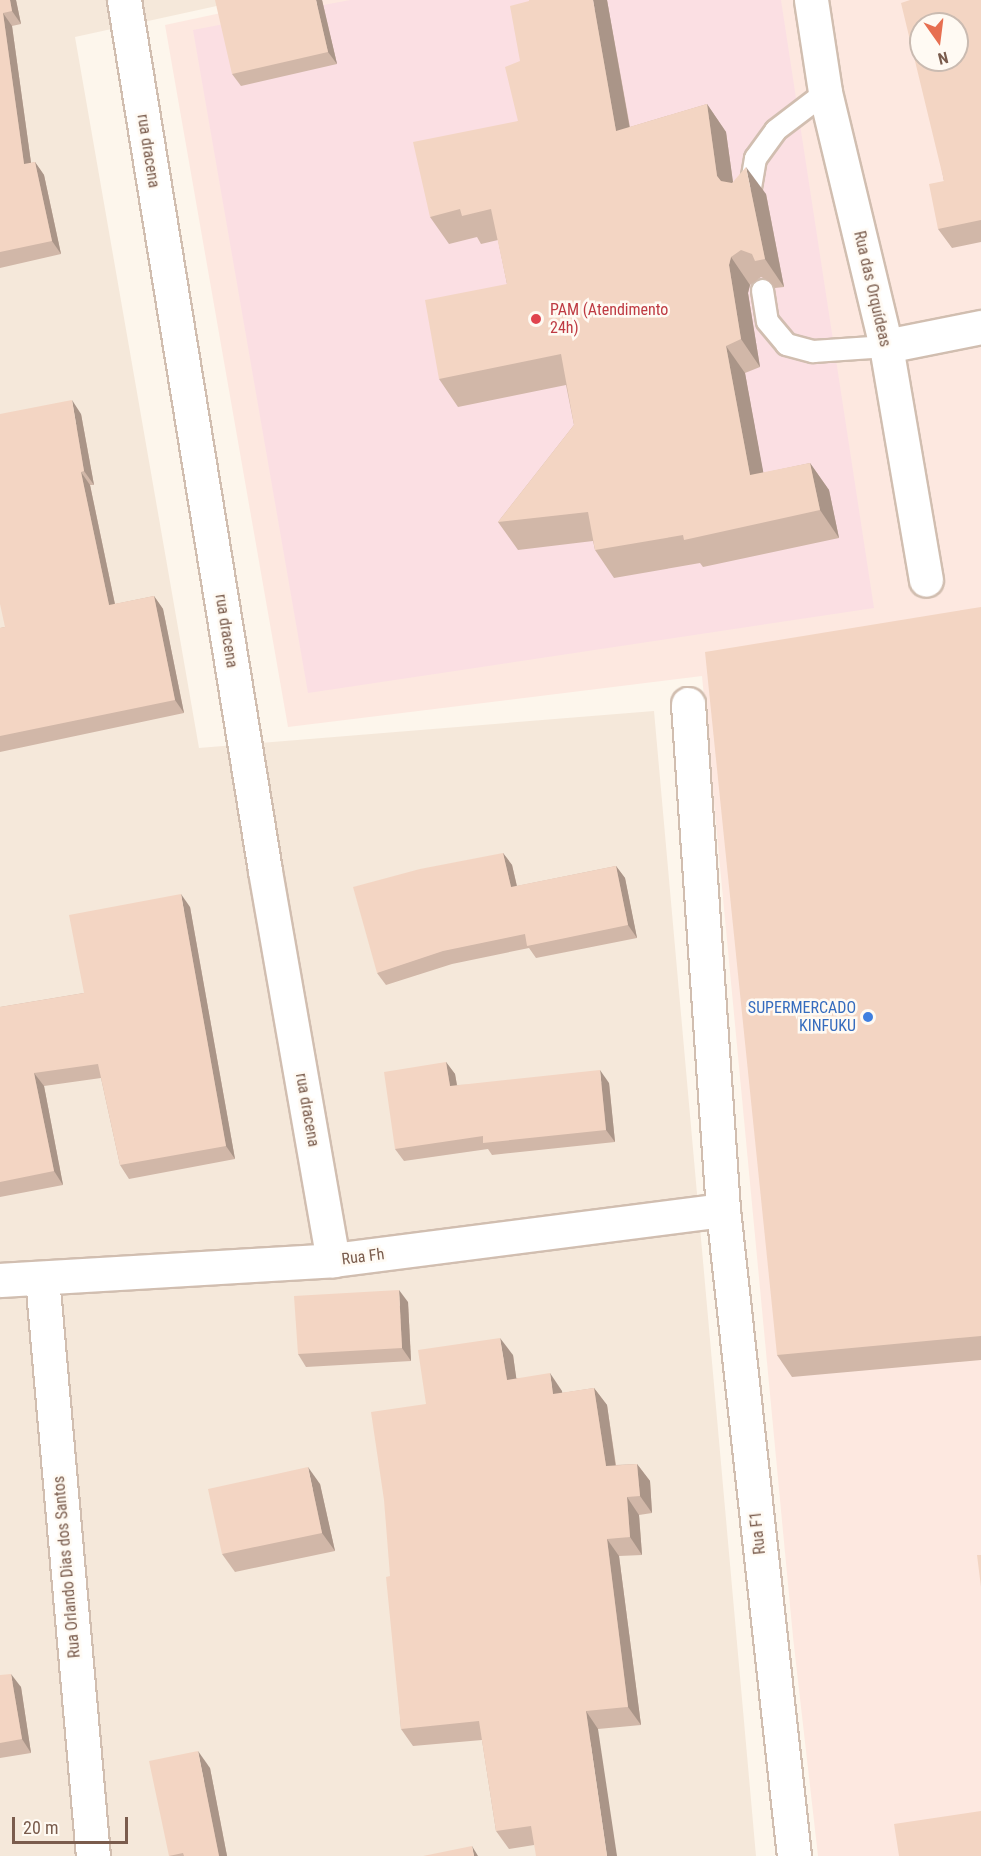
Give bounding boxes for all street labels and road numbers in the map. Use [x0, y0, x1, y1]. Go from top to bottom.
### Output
street label: rua dracena [133, 113, 163, 189]
street label: Rua das Orquídeas [849, 229, 895, 349]
street label: rua dracena [211, 593, 241, 669]
street label: rua dracena [291, 1072, 323, 1148]
street label: Rua Fh [340, 1245, 386, 1269]
street label: Rua Orlando Dias dos Santos [49, 1475, 85, 1659]
street label: Rua F1 [746, 1511, 770, 1555]

